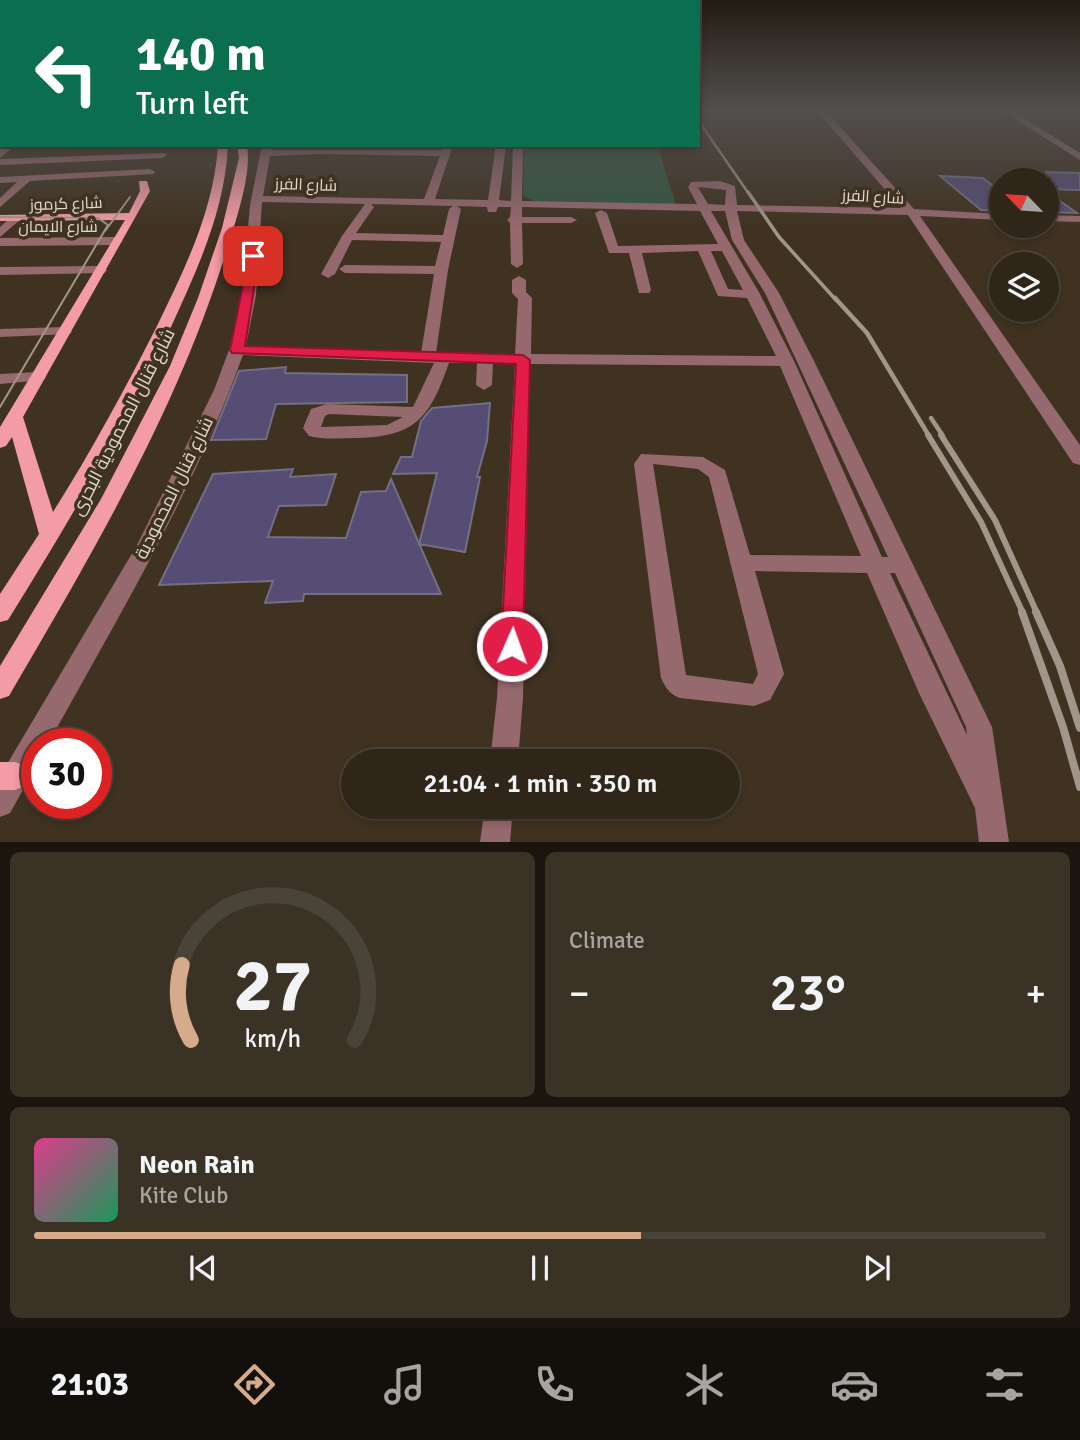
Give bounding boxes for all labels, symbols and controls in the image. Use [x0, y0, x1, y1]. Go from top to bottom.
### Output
text: 140 m [136, 24, 266, 84]
icon: left [21, 28, 112, 119]
text: Turn left [136, 84, 249, 123]
north arrow [989, 168, 1059, 238]
map controls [989, 168, 1059, 322]
street label: شارع الفرز [273, 174, 338, 197]
street label: شارع الفرز [840, 185, 905, 210]
street label: شارع كرموز [28, 193, 103, 216]
street label: شارع الايمان [18, 217, 98, 238]
pin [223, 226, 283, 286]
icon: arrive [234, 237, 272, 275]
button: layers [989, 252, 1059, 322]
street label: شارع قنال المحمودية البحرى [66, 325, 180, 519]
street label: شارع قنال المحمودية [130, 413, 218, 563]
position arrow [475, 609, 549, 683]
speed limit sign: 30 [21, 728, 112, 819]
text: 21:04 · 1 min · 350 m [424, 768, 657, 800]
text: Climate [569, 926, 645, 955]
text: 27 [233, 943, 312, 1032]
text: 23° [769, 961, 846, 1025]
text: − [569, 970, 590, 1017]
text: + [1025, 970, 1046, 1017]
text: km/h [244, 1023, 301, 1054]
text: Neon Rain [139, 1149, 255, 1181]
text: Kite Club [139, 1181, 228, 1210]
icon: previous [184, 1249, 222, 1287]
icon: pause [521, 1249, 559, 1287]
icon: next [858, 1249, 896, 1287]
icon: directions [230, 1360, 279, 1409]
icon: music [380, 1360, 429, 1409]
icon: phone [530, 1360, 579, 1409]
icon: climate [680, 1360, 729, 1409]
icon: car [830, 1360, 879, 1409]
icon: filters [980, 1360, 1029, 1409]
text: 21:03 [51, 1365, 129, 1404]

